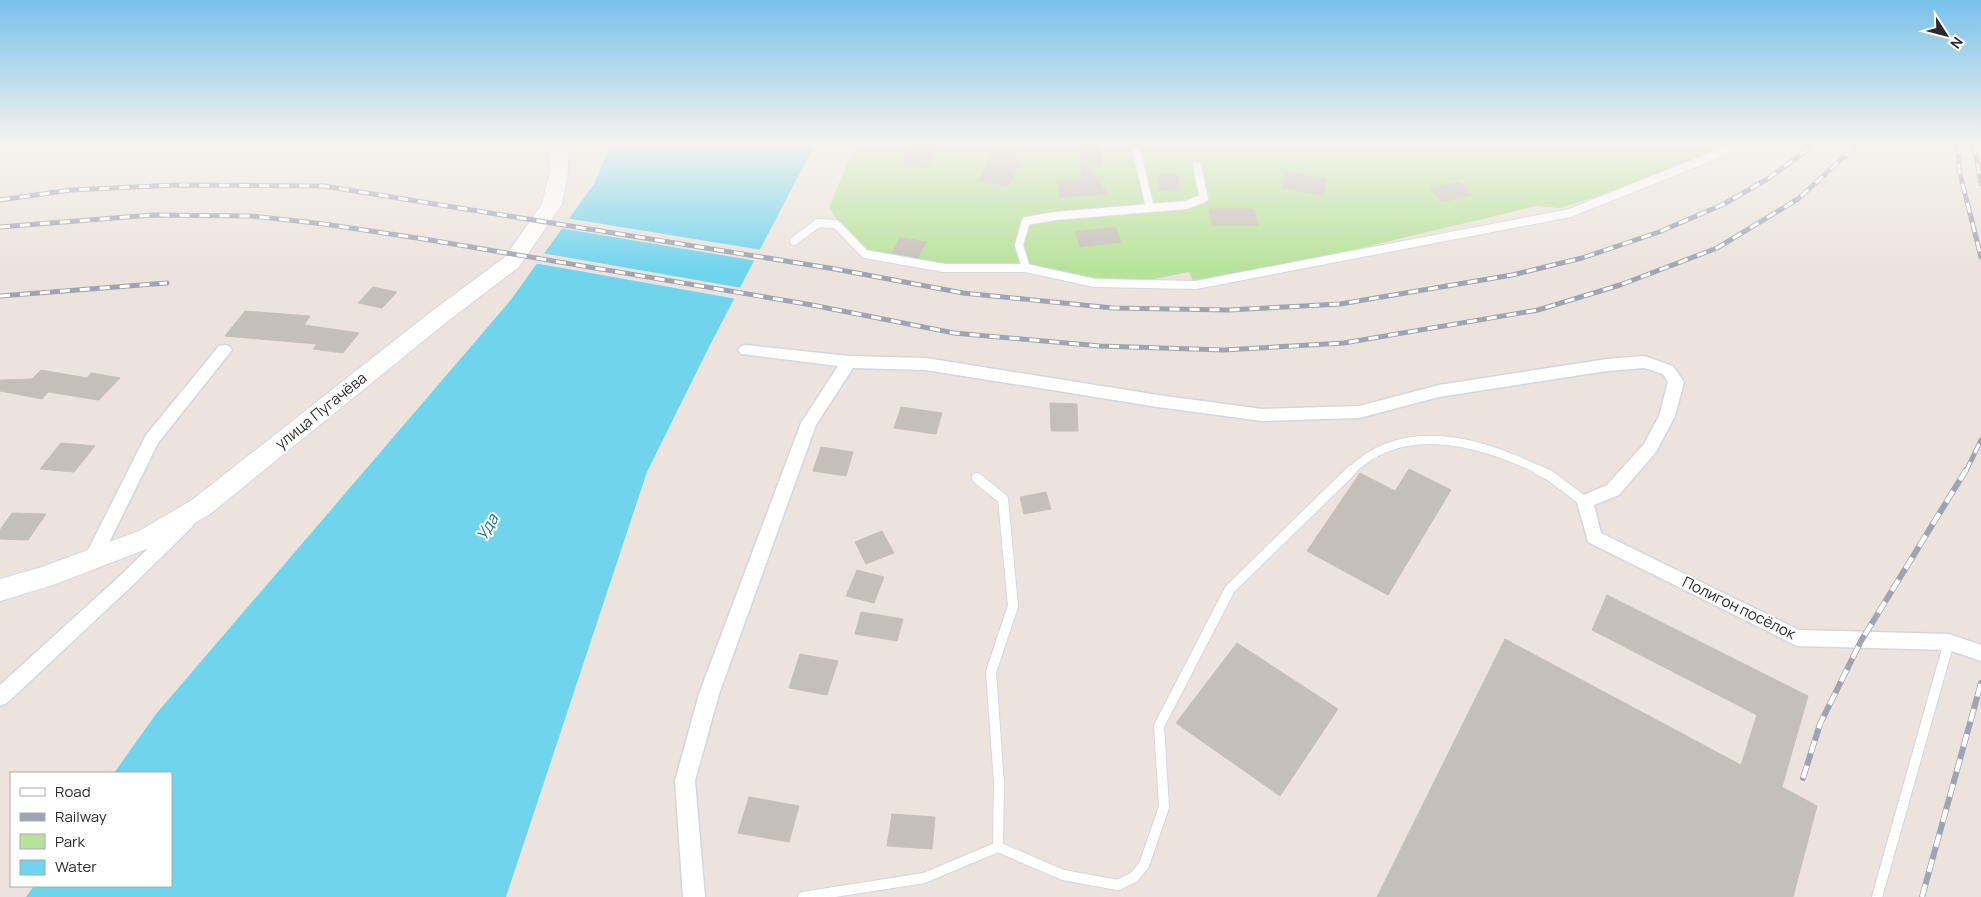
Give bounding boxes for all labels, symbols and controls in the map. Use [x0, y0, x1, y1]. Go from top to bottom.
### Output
north arrow [1921, 10, 1971, 60]
text: N [1946, 33, 1968, 53]
street label: улица Пугачёва [271, 367, 371, 454]
water label: Уда [471, 509, 504, 544]
street label: Полигон посёлок [1679, 571, 1800, 644]
legend [10, 772, 172, 887]
text: Road [55, 781, 91, 802]
text: Railway [55, 806, 107, 827]
text: Park [55, 831, 85, 852]
text: Water [55, 856, 97, 877]

